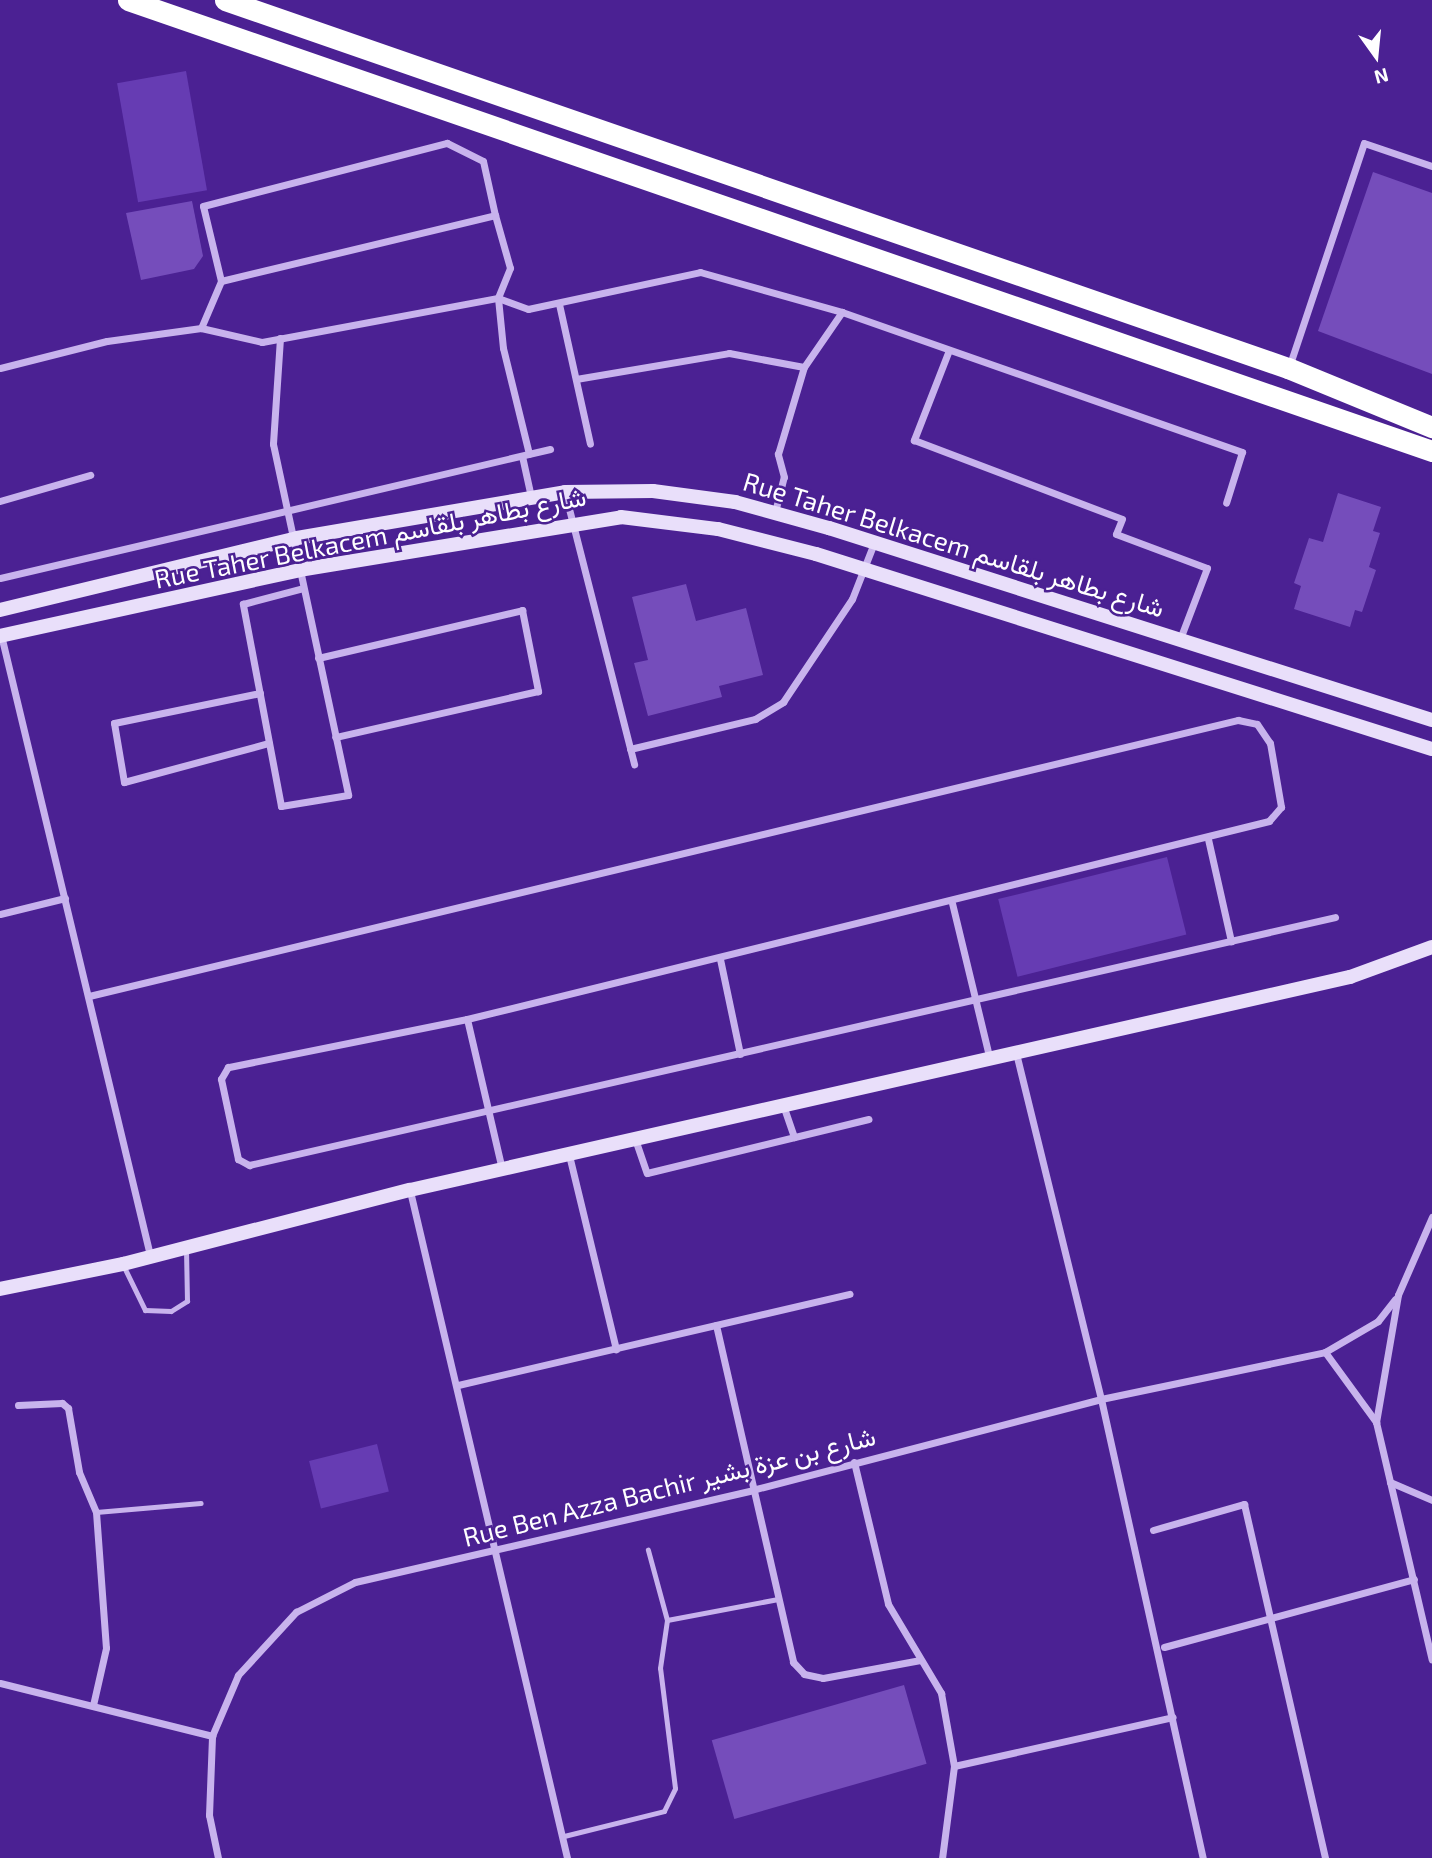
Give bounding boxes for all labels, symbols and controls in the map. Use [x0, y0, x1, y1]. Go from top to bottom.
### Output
north arrow [1341, 21, 1411, 91]
text: N [1372, 64, 1391, 90]
street label: Rue Taher Belkacem شارع بطاهر بلقاسم [739, 465, 1169, 623]
street label: Rue Taher Belkacem شارع بطاهر بلقاسم [151, 480, 589, 594]
street label: Rue Ben Azza Bachir شارع بن عزة بشير [459, 1419, 879, 1553]

